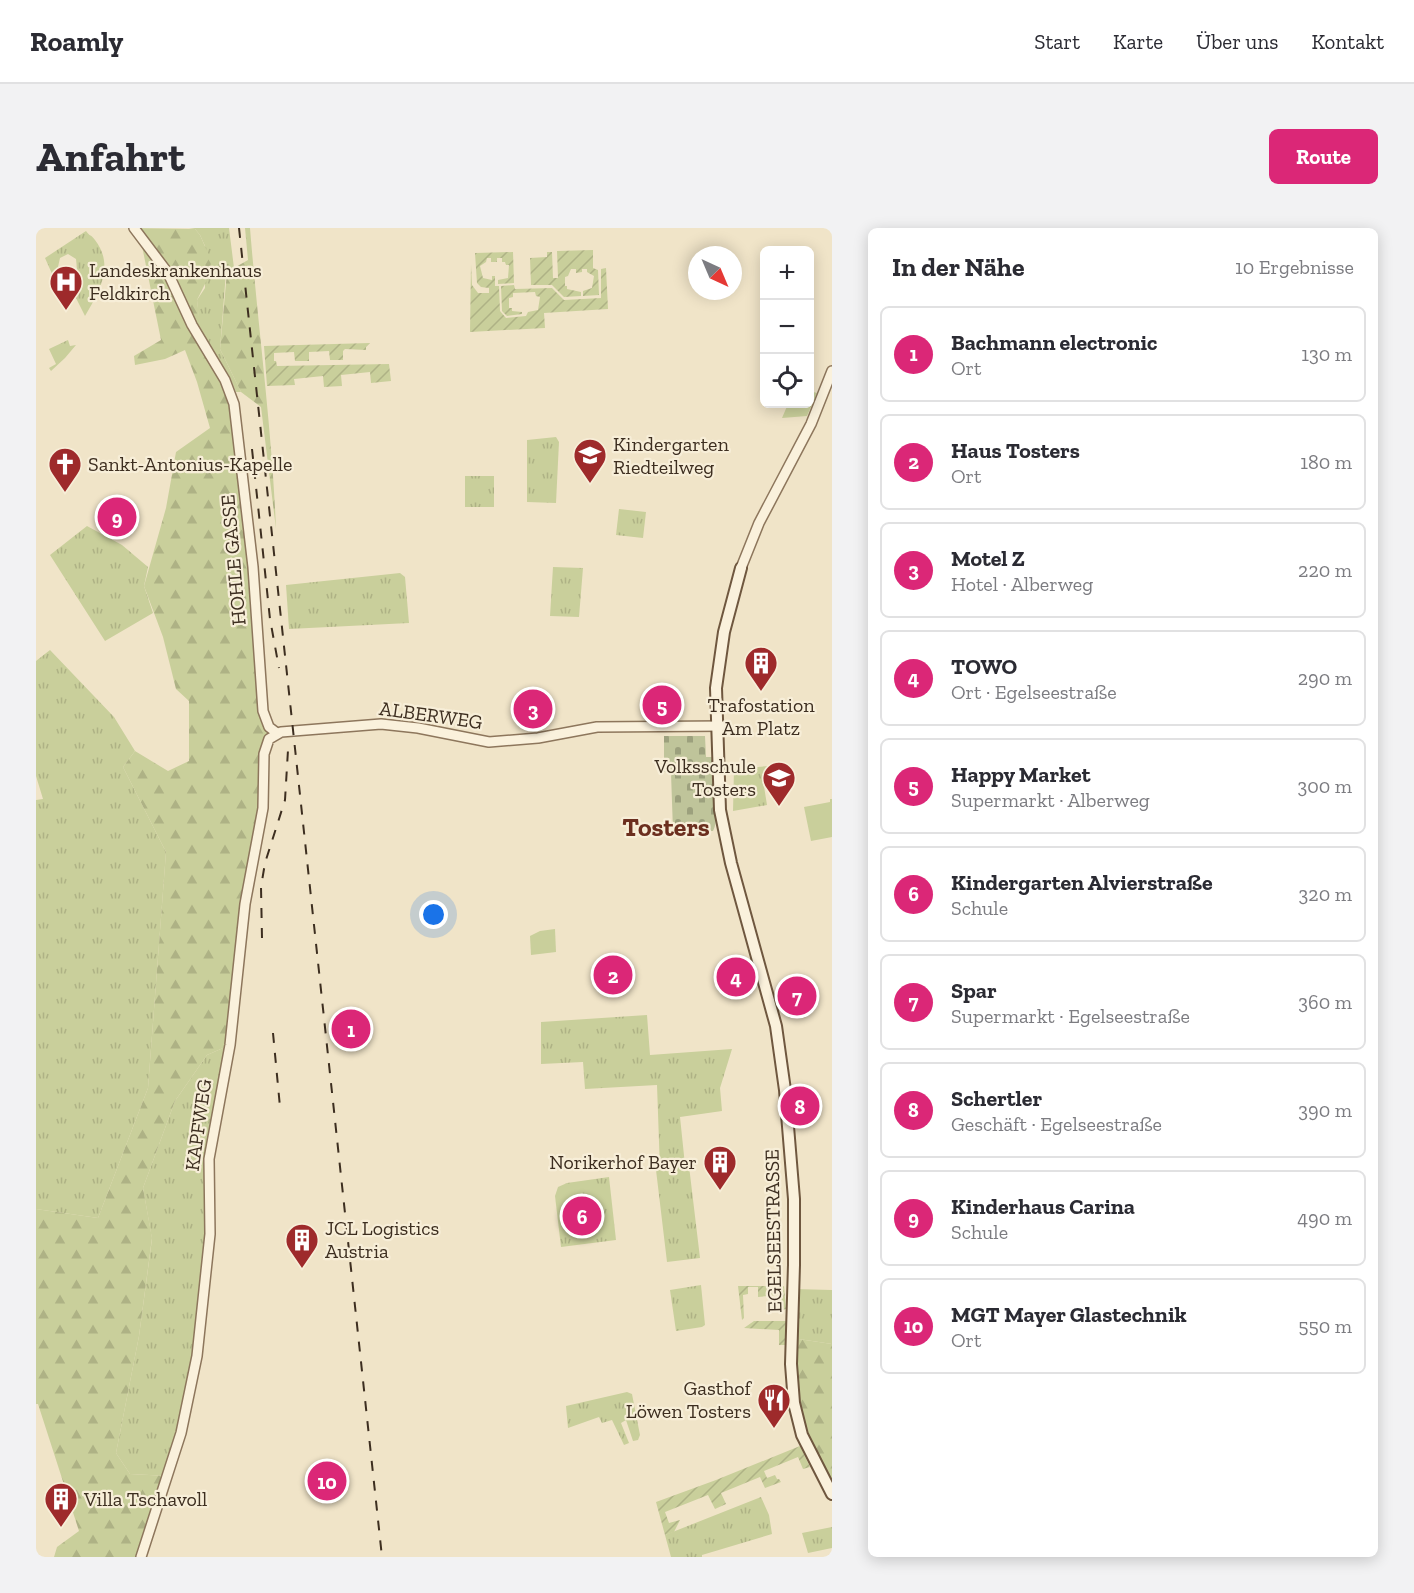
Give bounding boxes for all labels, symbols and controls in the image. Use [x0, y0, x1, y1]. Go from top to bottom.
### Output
text: Roamly [30, 25, 123, 58]
text: Start [1034, 29, 1080, 54]
text: Karte [1113, 29, 1163, 54]
text: Über uns [1196, 29, 1278, 54]
text: Kontakt [1311, 29, 1384, 54]
button: Route [1269, 129, 1378, 184]
text: Anfahrt [36, 131, 185, 182]
north arrow [688, 246, 742, 300]
map controls [760, 246, 814, 408]
button: + [760, 246, 814, 300]
text: In der Nähe [892, 251, 1024, 283]
text: 10 Ergebnisse [1235, 255, 1354, 279]
place label: Landeskrankenhaus Feldkirch [89, 258, 262, 305]
hospital icon: Landeskrankenhaus Feldkirch [48, 264, 84, 311]
button: − [760, 300, 814, 354]
text: Bachmann electronic [951, 329, 1157, 356]
text: 1 [909, 342, 918, 366]
text: 130 m [1301, 342, 1352, 366]
button: locate [760, 354, 814, 408]
text: Ort [951, 356, 981, 380]
place label: Kindergarten Riedteilweg [613, 432, 730, 479]
school or university icon: Kindergarten Riedteilweg [572, 437, 608, 484]
text: Haus Tosters [951, 437, 1080, 464]
church icon: Sankt-Antonius-Kapelle [47, 446, 83, 493]
text: 2 [908, 450, 919, 474]
text: 180 m [1300, 450, 1352, 474]
place label: Sankt-Antonius-Kapelle [88, 452, 293, 476]
text: Ort [951, 464, 981, 488]
pin: 9 [98, 494, 136, 540]
street label: HOHLE GASSE [215, 494, 251, 626]
text: Motel Z [951, 545, 1025, 572]
text: 3 [908, 558, 919, 582]
text: 220 m [1298, 558, 1352, 582]
text: Hotel · Alberweg [951, 572, 1093, 596]
building icon: Trafostation Am Platz [743, 645, 779, 692]
text: TOWO [951, 653, 1017, 680]
text: 4 [908, 666, 919, 690]
text: 290 m [1298, 666, 1352, 690]
text: Ort · Egelseestraße [951, 680, 1117, 704]
pin: 5 [642, 682, 682, 728]
pin: 3 [514, 686, 552, 732]
place label: Trafostation Am Platz [707, 693, 815, 740]
street label: ALBERWEG [378, 696, 484, 734]
place label: Volksschule Tosters [653, 754, 756, 801]
school or university icon: Volksschule Tosters [761, 760, 797, 807]
text: Happy Market [951, 761, 1090, 788]
text: 5 [908, 774, 919, 798]
text: 300 m [1297, 774, 1352, 798]
text: Supermarkt · Alberweg [951, 788, 1150, 812]
district label: Tosters [622, 811, 710, 843]
text: Kindergarten Alvierstraße [951, 869, 1213, 896]
text: 6 [908, 882, 919, 906]
text: 320 m [1299, 882, 1352, 906]
text: Schule [951, 896, 1008, 920]
your location [419, 900, 448, 929]
pin: 2 [594, 952, 632, 998]
pin: 4 [716, 954, 756, 999]
pin: 7 [778, 974, 816, 1018]
text: Spar [951, 977, 997, 1004]
text: 7 [909, 990, 918, 1014]
text: 360 m [1298, 990, 1352, 1014]
text: Supermarkt · Egelseestraße [951, 1004, 1190, 1028]
pin: 1 [332, 1006, 370, 1052]
street label: KAPFWEG [180, 1077, 216, 1173]
pin: 8 [780, 1084, 819, 1128]
text: Schertler [951, 1085, 1042, 1112]
text: 8 [908, 1098, 919, 1122]
text: 390 m [1298, 1098, 1352, 1122]
text: Geschäft · Egelseestraße [951, 1112, 1162, 1136]
building icon: Norikerhof Bayer [702, 1144, 738, 1191]
street label: EGELSEESTRASSE [760, 1149, 786, 1313]
place label: Norikerhof Bayer [549, 1150, 697, 1174]
text: Kinderhaus Carina [951, 1193, 1135, 1220]
pin: 6 [562, 1194, 602, 1238]
text: 9 [908, 1206, 919, 1230]
text: 490 m [1297, 1206, 1352, 1230]
place label: JCL Logistics Austria [325, 1216, 439, 1263]
text: Schule [951, 1220, 1008, 1244]
building icon: JCL Logistics Austria [284, 1222, 320, 1269]
text: MGT Mayer Glastechnik [951, 1301, 1187, 1328]
text: 10 [904, 1314, 923, 1338]
text: 550 m [1298, 1314, 1352, 1338]
text: Ort [951, 1328, 981, 1352]
place label: Gasthof Löwen Tosters [626, 1376, 753, 1423]
restaurant icon: Gasthof Löwen Tosters [756, 1382, 792, 1429]
pin: 10 [308, 1458, 346, 1504]
building icon: Villa Tschavoll [43, 1481, 79, 1528]
place label: Villa Tschavoll [83, 1487, 207, 1511]

